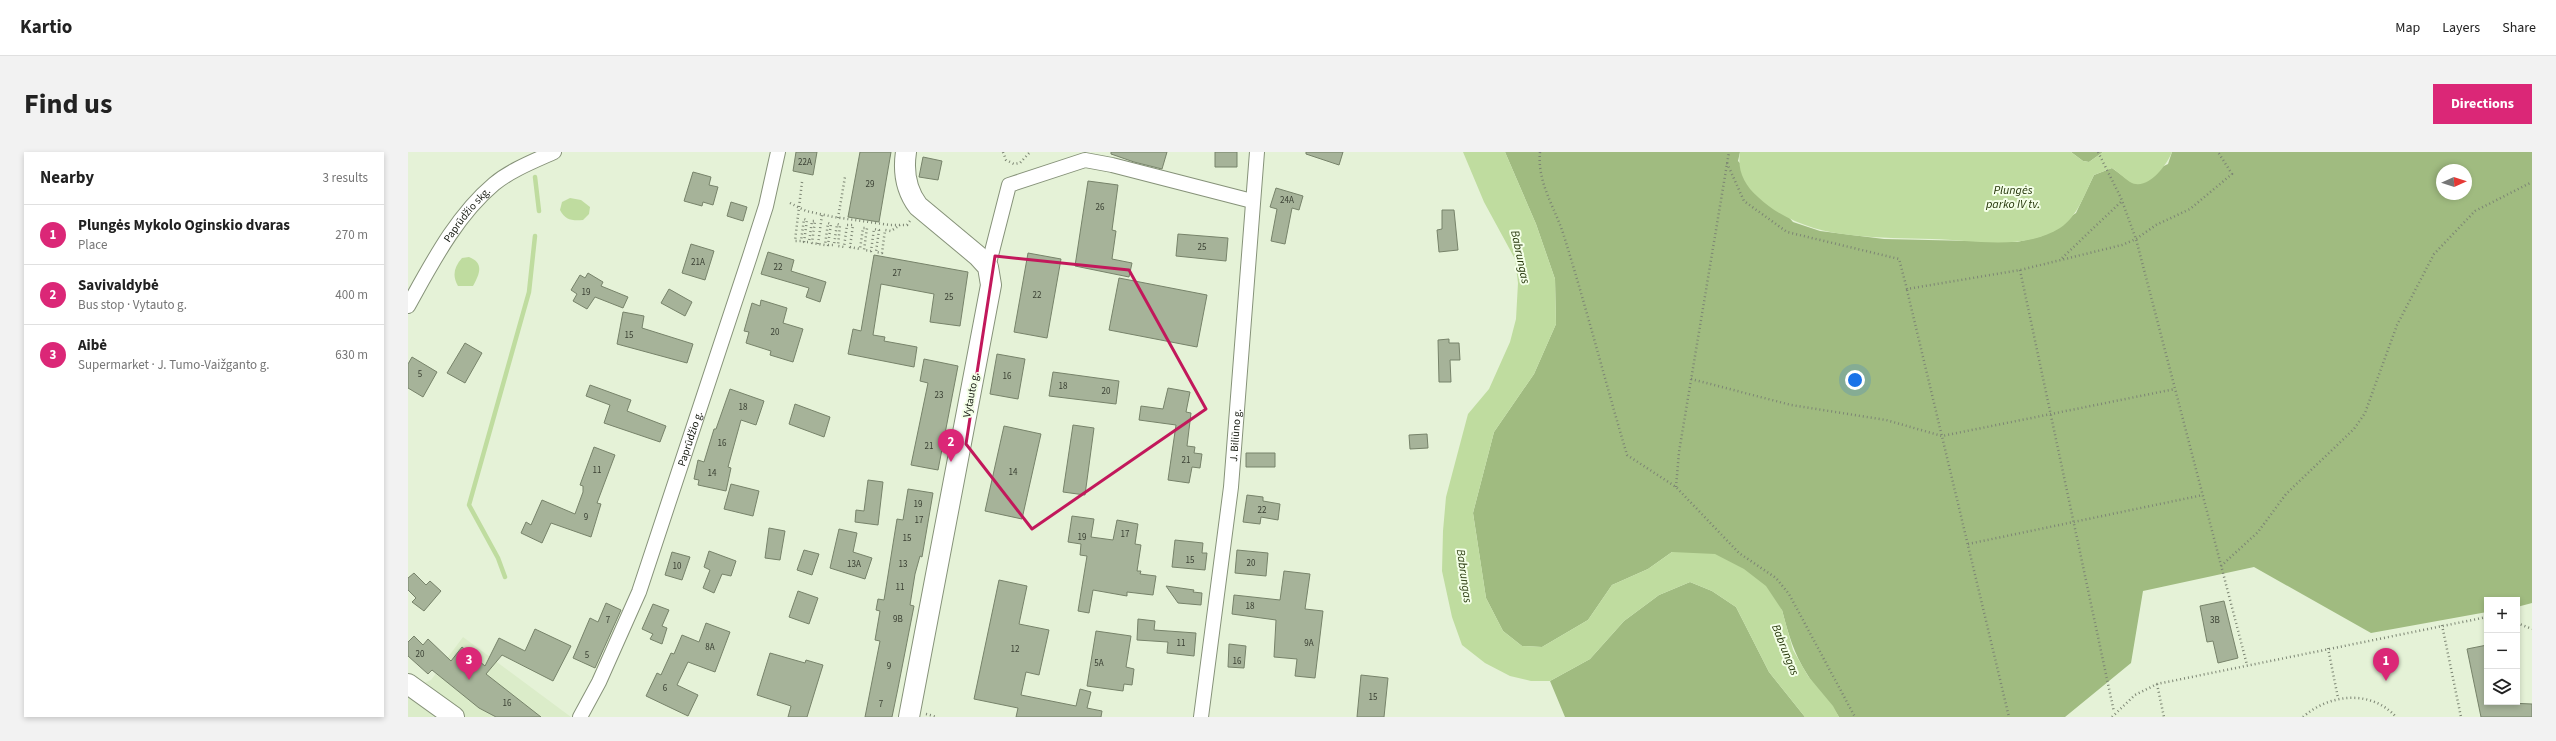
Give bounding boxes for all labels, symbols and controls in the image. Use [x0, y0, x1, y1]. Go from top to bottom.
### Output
text: Kartio [20, 14, 72, 41]
text: Map [2395, 18, 2420, 38]
text: Layers [2442, 18, 2480, 38]
text: Share [2502, 18, 2536, 38]
text: Find us [24, 84, 112, 124]
button: Directions [2433, 84, 2532, 124]
house number: 22A [798, 156, 812, 169]
north arrow [2436, 164, 2472, 200]
text: Nearby [40, 166, 94, 190]
text: 3 results [323, 169, 368, 187]
house number: 29 [866, 178, 875, 191]
water label: Plungės parko IV tv. [1985, 182, 2040, 213]
street label: Paprūdžio skg. [440, 183, 494, 245]
house number: 24A [1280, 194, 1294, 207]
house number: 26 [1096, 201, 1105, 214]
text: Plungės Mykolo Oginskio dvaras [78, 215, 290, 236]
text: 1 [50, 226, 56, 244]
text: 270 m [335, 226, 368, 244]
water label: Babrungas [1506, 229, 1534, 285]
text: Place [78, 236, 107, 254]
house number: 25 [1198, 241, 1207, 254]
house number: 21A [691, 256, 705, 269]
house number: 22 [774, 261, 783, 274]
house number: 27 [893, 267, 902, 280]
text: Savivaldybė [78, 275, 159, 296]
text: 2 [50, 286, 56, 304]
text: 400 m [335, 286, 368, 304]
house number: 19 [582, 286, 591, 299]
house number: 22 [1033, 289, 1042, 302]
house number: 25 [945, 291, 954, 304]
text: Bus stop · Vytauto g. [78, 296, 187, 314]
house number: 20 [771, 326, 780, 339]
house number: 15 [625, 329, 634, 342]
text: Aibė [78, 335, 107, 356]
text: 3 [50, 346, 56, 364]
text: 630 m [335, 346, 368, 364]
text: Supermarket · J. Tumo-Vaižganto g. [78, 356, 270, 374]
house number: 5 [418, 368, 423, 381]
house number: 16 [1003, 370, 1012, 383]
your location [1845, 370, 1865, 390]
street label: Vytauto g. [959, 371, 983, 419]
house number: 18 [1059, 380, 1068, 393]
house number: 20 [1102, 385, 1111, 398]
house number: 23 [935, 389, 944, 402]
house number: 18 [739, 401, 748, 414]
street label: J. Biliūno g. [1225, 408, 1245, 462]
street label: Paprūdžio g. [674, 409, 706, 468]
pin: 2 [938, 429, 964, 462]
house number: 16 [718, 437, 727, 450]
house number: 21 [925, 440, 933, 453]
house number: 21 [1182, 454, 1190, 467]
house number: 11 [593, 464, 601, 477]
house number: 14 [1009, 466, 1018, 479]
house number: 14 [708, 467, 717, 480]
house number: 19 [914, 498, 923, 511]
house number: 22 [1258, 504, 1267, 517]
house number: 9 [584, 511, 589, 524]
house number: 17 [915, 514, 924, 527]
house number: 17 [1121, 528, 1130, 541]
house number: 19 [1078, 531, 1087, 544]
house number: 15 [903, 532, 912, 545]
water label: Babrungas [1452, 548, 1476, 604]
house number: 15 [1186, 554, 1195, 567]
house number: 20 [1247, 557, 1256, 570]
house number: 13A [847, 558, 861, 571]
house number: 13 [899, 558, 908, 571]
house number: 10 [673, 560, 682, 573]
house number: 11 [896, 581, 904, 594]
map controls [2484, 597, 2520, 705]
button: + [2484, 597, 2520, 633]
house number: 18 [1246, 600, 1255, 613]
house number: 9B [893, 613, 903, 626]
house number: 7 [606, 614, 611, 627]
house number: 3B [2210, 614, 2220, 627]
water label: Babrungas [1767, 622, 1803, 678]
button: − [2484, 633, 2520, 669]
house number: 11 [1177, 637, 1185, 650]
house number: 9A [1304, 637, 1314, 650]
house number: 8A [705, 641, 715, 654]
house number: 12 [1011, 643, 1020, 656]
pin: 3 [456, 647, 482, 680]
house number: 20 [416, 648, 425, 661]
pin: 1 [2373, 648, 2399, 681]
house number: 5 [585, 649, 590, 662]
house number: 16 [1233, 655, 1242, 668]
house number: 5A [1094, 657, 1104, 670]
house number: 9 [887, 660, 892, 673]
button: layers [2484, 669, 2520, 705]
house number: 6 [663, 682, 668, 695]
house number: 15 [1369, 691, 1378, 704]
house number: 16 [503, 697, 512, 710]
house number: 7 [879, 698, 884, 711]

